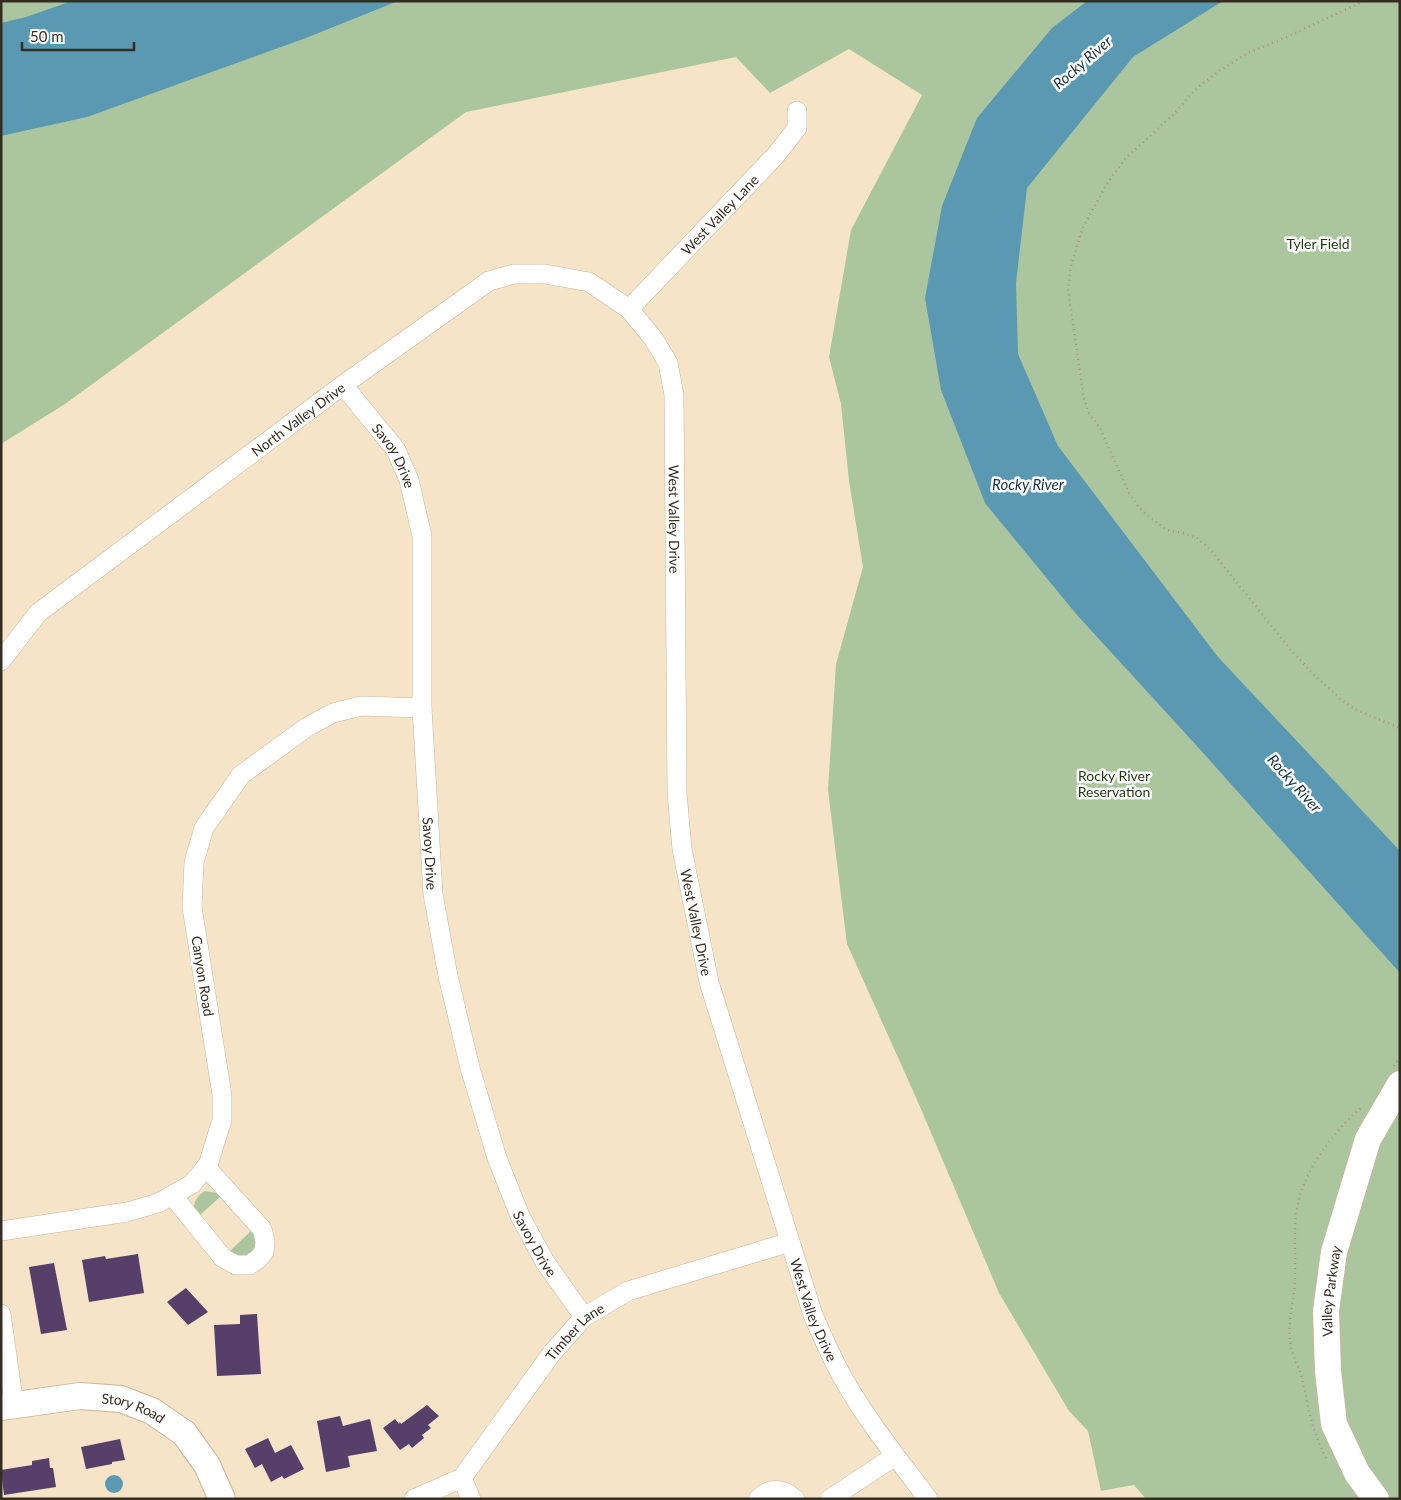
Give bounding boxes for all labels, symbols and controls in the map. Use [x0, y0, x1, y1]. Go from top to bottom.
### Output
scale bar [22, 20, 135, 52]
text: 50 m [30, 27, 64, 45]
water label: Rocky River [1049, 31, 1116, 92]
street label: West Valley Lane [677, 171, 762, 258]
park label: Tyler Field [1286, 235, 1350, 252]
street label: North Valley Drive [248, 378, 348, 459]
street label: Savoy Drive [369, 420, 419, 490]
street label: West Valley Drive [666, 465, 684, 573]
water label: Rocky River [992, 475, 1065, 493]
water label: Rocky River [1264, 750, 1326, 816]
park label: Rocky River Reservation [1078, 767, 1150, 800]
street label: Savoy Drive [420, 817, 441, 891]
street label: West Valley Drive [678, 867, 716, 977]
street label: Canyon Road [188, 934, 218, 1018]
street label: Savoy Drive [510, 1208, 561, 1280]
street label: Valley Parkway [1317, 1242, 1344, 1337]
street label: West Valley Drive [787, 1256, 841, 1364]
street label: Timber Lane [541, 1299, 607, 1363]
street label: Story Road [101, 1389, 169, 1426]

